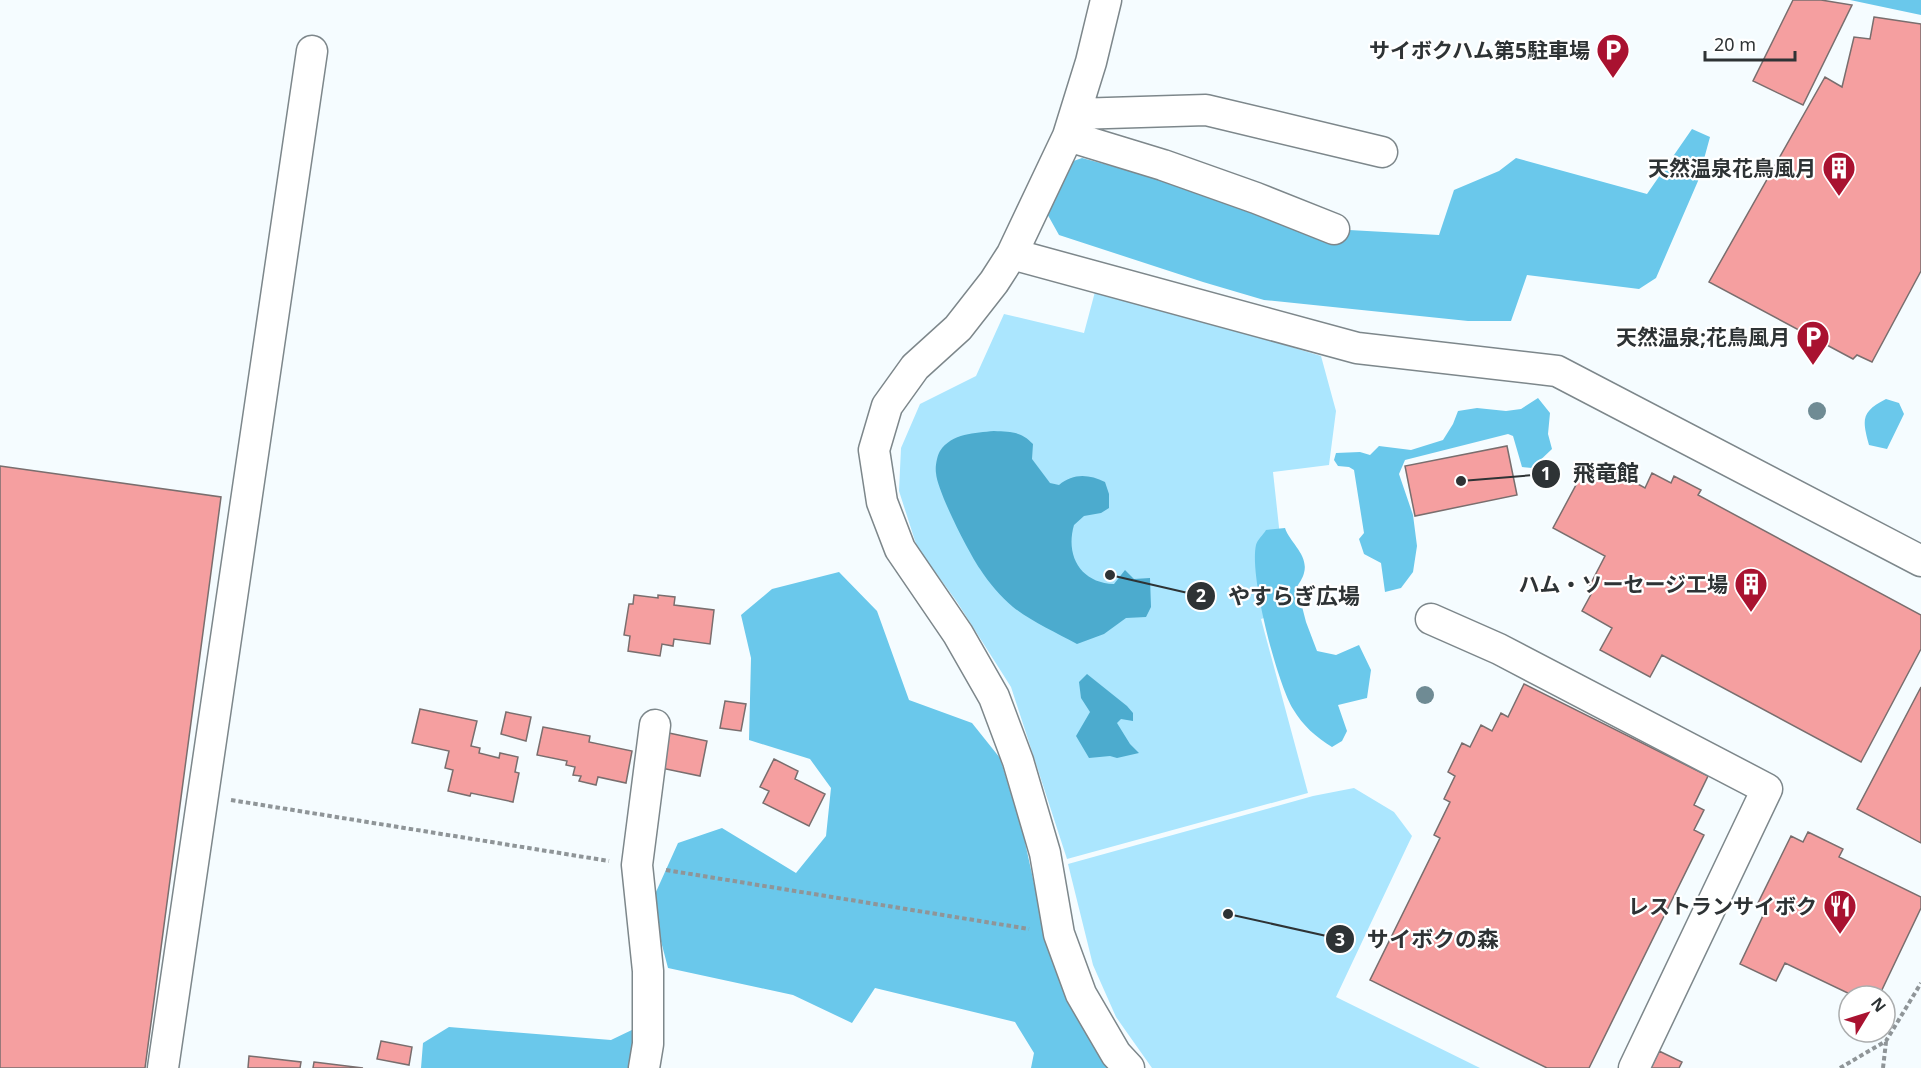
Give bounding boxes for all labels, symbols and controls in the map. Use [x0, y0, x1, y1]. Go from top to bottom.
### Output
scale bar [1705, 24, 1795, 62]
parking icon: サイボクハム第5駐車場 [1595, 32, 1631, 79]
text: 20 m [1714, 32, 1756, 56]
place label: サイボクハム第5駐車場 [1369, 36, 1590, 64]
building icon: 天然温泉花鳥風月 [1821, 150, 1857, 197]
place label: 天然温泉花鳥風月 [1648, 154, 1816, 182]
parking icon: 天然温泉;花鳥風月 [1795, 319, 1831, 366]
place label: 天然温泉;花鳥風月 [1616, 323, 1790, 351]
callout: 飛竜館 [1531, 454, 1651, 494]
text: 飛竜館 [1573, 457, 1639, 487]
text: 1 [1541, 461, 1551, 485]
building icon: ハム・ソーセージ工場 [1733, 566, 1769, 613]
place label: ハム・ソーセージ工場 [1518, 570, 1728, 598]
callout: やすらぎ広場 [1186, 576, 1372, 616]
text: やすらぎ広場 [1228, 580, 1360, 610]
text: 2 [1196, 583, 1206, 607]
restaurant icon: レストランサイボク [1822, 888, 1858, 935]
place label: レストランサイボク [1628, 892, 1817, 920]
callout: サイボクの森 [1325, 919, 1511, 959]
text: サイボクの森 [1367, 923, 1499, 953]
text: 3 [1335, 927, 1345, 951]
north arrow [1837, 984, 1897, 1044]
text: N [1866, 993, 1891, 1017]

